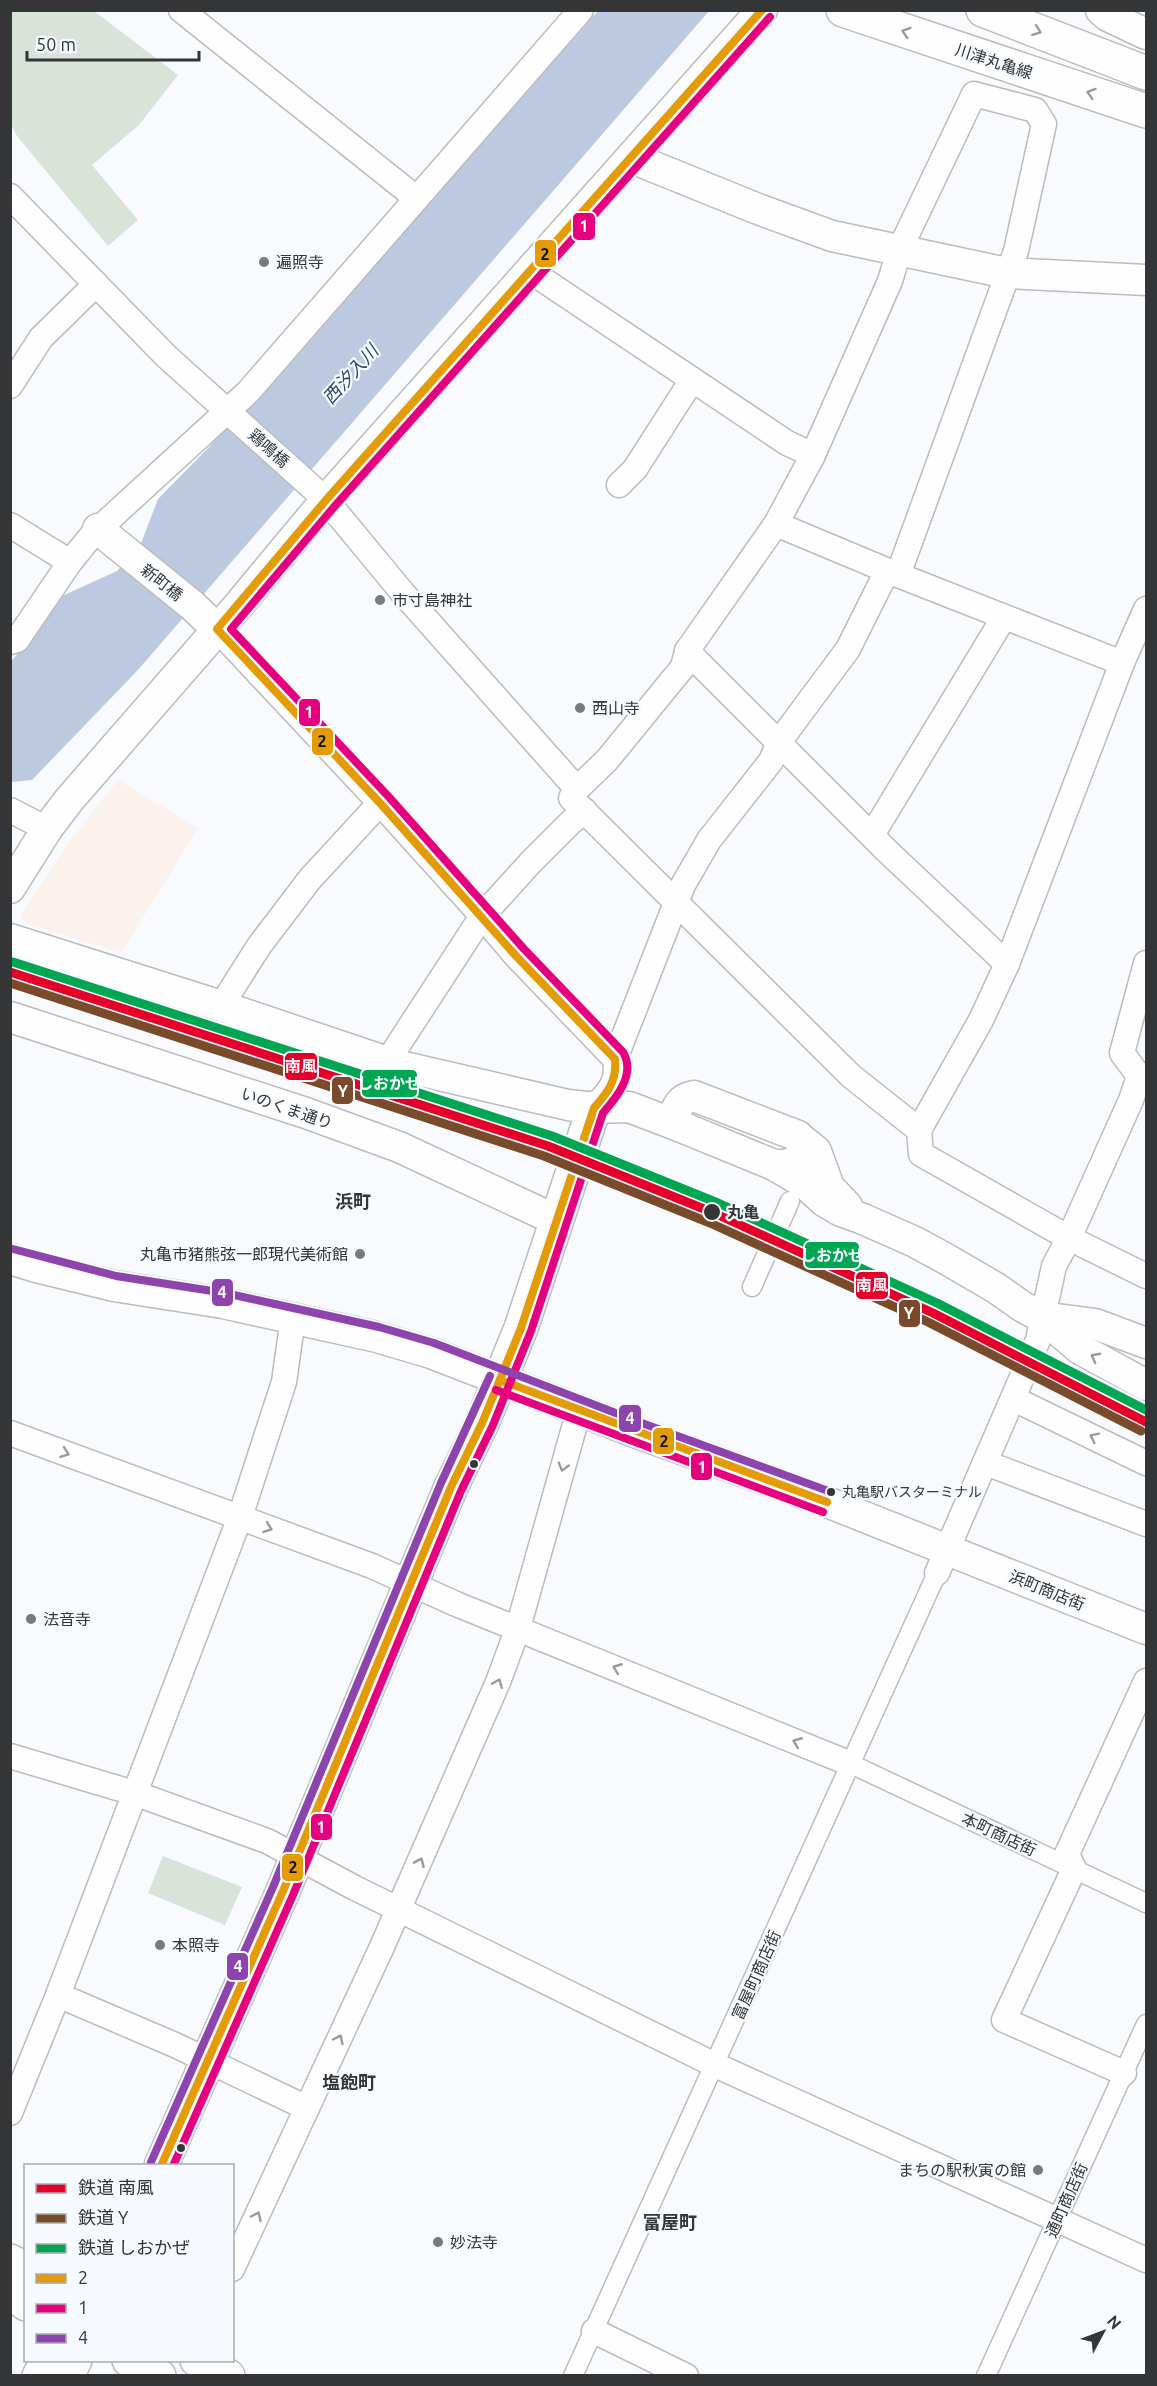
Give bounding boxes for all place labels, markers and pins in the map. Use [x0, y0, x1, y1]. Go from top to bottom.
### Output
place label: 遍照寺 [276, 253, 324, 271]
marker: 遍照寺 [257, 255, 271, 269]
place label: 市寸島神社 [392, 591, 472, 609]
marker: 市寸島神社 [373, 593, 387, 607]
place label: 西山寺 [592, 699, 640, 717]
marker: 西山寺 [573, 701, 587, 715]
marker: 丸亀 [702, 1202, 722, 1222]
place label: 丸亀 [727, 1203, 759, 1221]
place label: 丸亀市猪熊弦一郎現代美術館 [140, 1245, 348, 1263]
marker: 丸亀市猪熊弦一郎現代美術館 [353, 1247, 367, 1261]
unlabelled marker [468, 1458, 480, 1470]
place label: 丸亀駅バスターミナル [842, 1484, 982, 1500]
marker: 丸亀駅バスターミナル [825, 1486, 837, 1498]
place label: 法音寺 [43, 1610, 91, 1628]
marker: 法音寺 [24, 1612, 38, 1626]
place label: 本照寺 [172, 1936, 220, 1954]
marker: 本照寺 [153, 1938, 167, 1952]
unlabelled marker [175, 2142, 187, 2154]
place label: まちの駅秋寅の館 [898, 2161, 1026, 2179]
marker: まちの駅秋寅の館 [1031, 2163, 1045, 2177]
place label: 妙法寺 [450, 2233, 498, 2251]
marker: 妙法寺 [431, 2235, 445, 2249]

